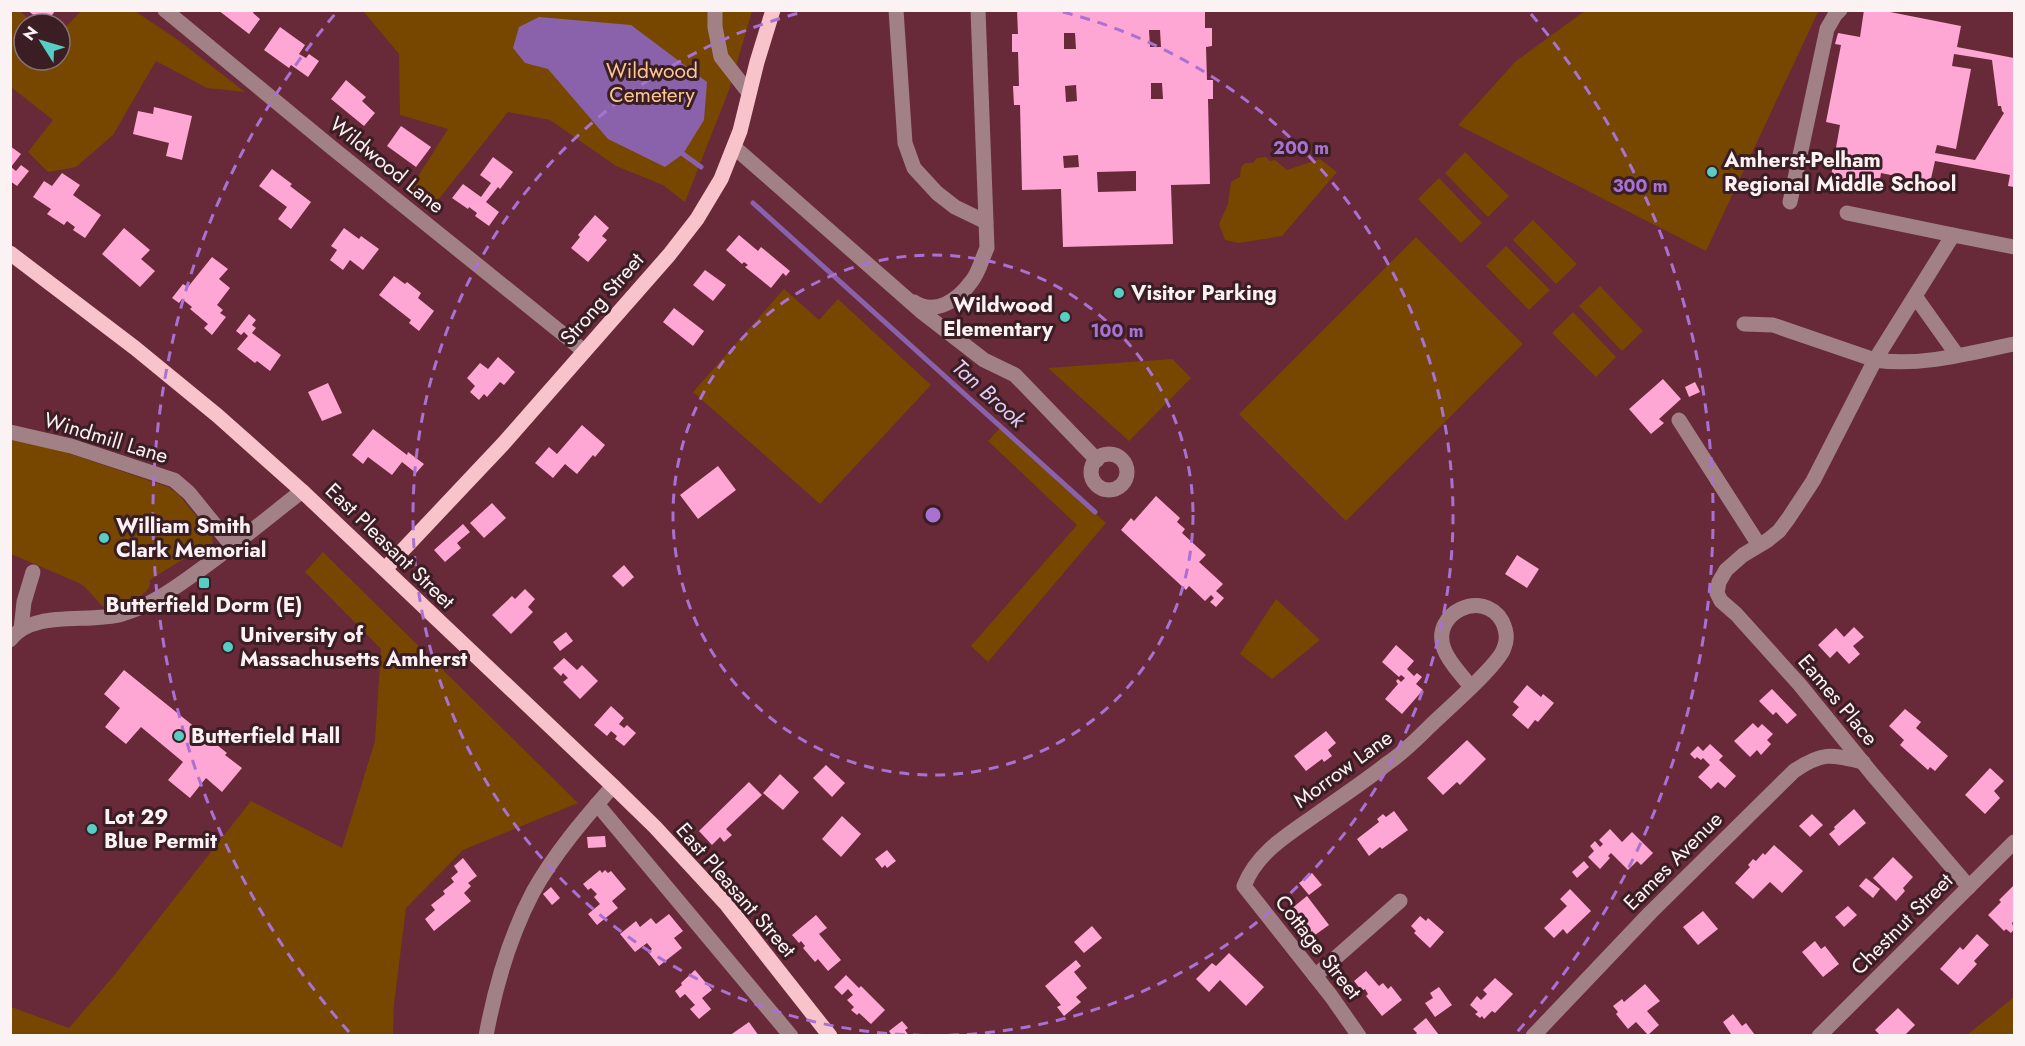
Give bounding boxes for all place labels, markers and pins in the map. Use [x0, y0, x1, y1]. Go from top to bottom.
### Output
place label: Amherst-Pelham Regional Middle School [1723, 145, 1956, 199]
marker: Amherst-Pelham Regional Middle School [1705, 165, 1719, 179]
place label: Visitor Parking [1130, 278, 1277, 308]
marker: Visitor Parking [1112, 286, 1126, 300]
place label: Wildwood Elementary [943, 290, 1054, 344]
marker: Wildwood Elementary [1058, 310, 1072, 324]
centre of rings [923, 505, 943, 525]
place label: William Smith Clark Memorial [116, 511, 267, 565]
marker: William Smith Clark Memorial [97, 531, 111, 545]
marker: Butterfield Dorm (E) [197, 576, 211, 590]
place label: Butterfield Dorm (E) [106, 590, 302, 620]
place label: University of Massachusetts Amherst [240, 620, 468, 674]
marker: University of Massachusetts Amherst [221, 640, 235, 654]
place label: Butterfield Hall [191, 721, 340, 751]
marker: Butterfield Hall [172, 729, 186, 743]
place label: Lot 29 Blue Permit [104, 802, 217, 856]
marker: Lot 29 Blue Permit [85, 822, 99, 836]

